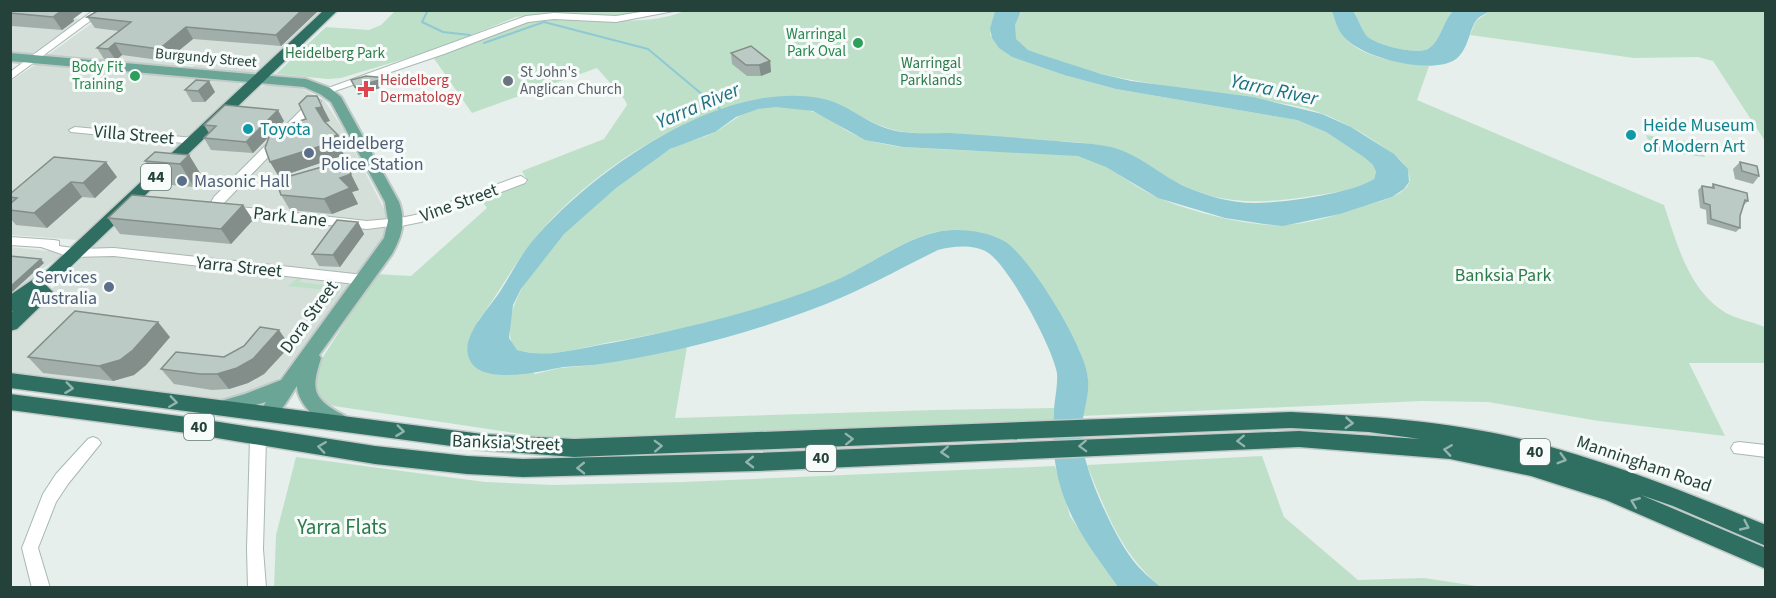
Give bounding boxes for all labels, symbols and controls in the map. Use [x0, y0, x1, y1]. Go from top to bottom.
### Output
place label: Warringal Park Oval [786, 24, 846, 62]
marker: Warringal Park Oval [851, 36, 865, 50]
street label: Burgundy Street [154, 43, 258, 73]
park label: Heidelberg Park [285, 43, 386, 64]
park label: Warringal Parklands [900, 53, 962, 91]
place label: Body Fit Training [72, 57, 123, 95]
place label: St John's Anglican Church [520, 62, 622, 100]
water label: Yarra River [1228, 67, 1321, 113]
marker: Body Fit Training [128, 69, 142, 83]
place label: Heidelberg Dermatology [380, 70, 461, 108]
marker: St John's Anglican Church [501, 74, 515, 88]
water label: Yarra River [652, 75, 745, 136]
marker: Heidelberg Dermatology [357, 80, 375, 98]
place label: Heide Museum of Modern Art [1643, 113, 1755, 159]
place label: Toyota [260, 117, 311, 142]
street label: Villa Street [93, 119, 175, 151]
marker: Toyota [241, 122, 255, 136]
marker: Heide Museum of Modern Art [1624, 128, 1638, 142]
place label: Heidelberg Police Station [321, 131, 424, 177]
marker: Heidelberg Police Station [302, 146, 316, 160]
road number: 44 [141, 164, 171, 190]
place label: Masonic Hall [194, 169, 290, 194]
marker: Masonic Hall [175, 174, 189, 188]
street label: Vine Street [417, 177, 501, 229]
street label: Park Lane [252, 201, 328, 233]
street label: Yarra Street [194, 250, 283, 284]
park label: Banksia Park [1455, 263, 1551, 288]
place label: Services Australia [31, 265, 97, 311]
street label: Dora Street [274, 276, 344, 358]
marker: Services Australia [102, 280, 116, 294]
one-way arrow [64, 381, 73, 394]
one-way arrow [168, 395, 178, 407]
road number: 40 [184, 414, 214, 440]
one-way arrow [1345, 416, 1354, 429]
one-way arrow [396, 424, 405, 436]
street label: Banksia Street [452, 429, 560, 457]
street label: Manningham Road [1573, 429, 1715, 499]
one-way arrow [844, 432, 853, 445]
one-way arrow [1236, 434, 1245, 447]
one-way arrow [654, 439, 663, 452]
road number: 40 [1520, 439, 1550, 465]
one-way arrow [1078, 440, 1087, 453]
one-way arrow [317, 442, 326, 454]
road number: 40 [806, 445, 836, 471]
one-way arrow [1443, 445, 1452, 457]
one-way arrow [940, 446, 949, 459]
one-way arrow [1556, 452, 1567, 464]
one-way arrow [746, 455, 755, 468]
one-way arrow [576, 462, 585, 474]
one-way arrow [1630, 497, 1641, 509]
park label: Yarra Flats [296, 512, 387, 542]
one-way arrow [1738, 518, 1749, 530]

